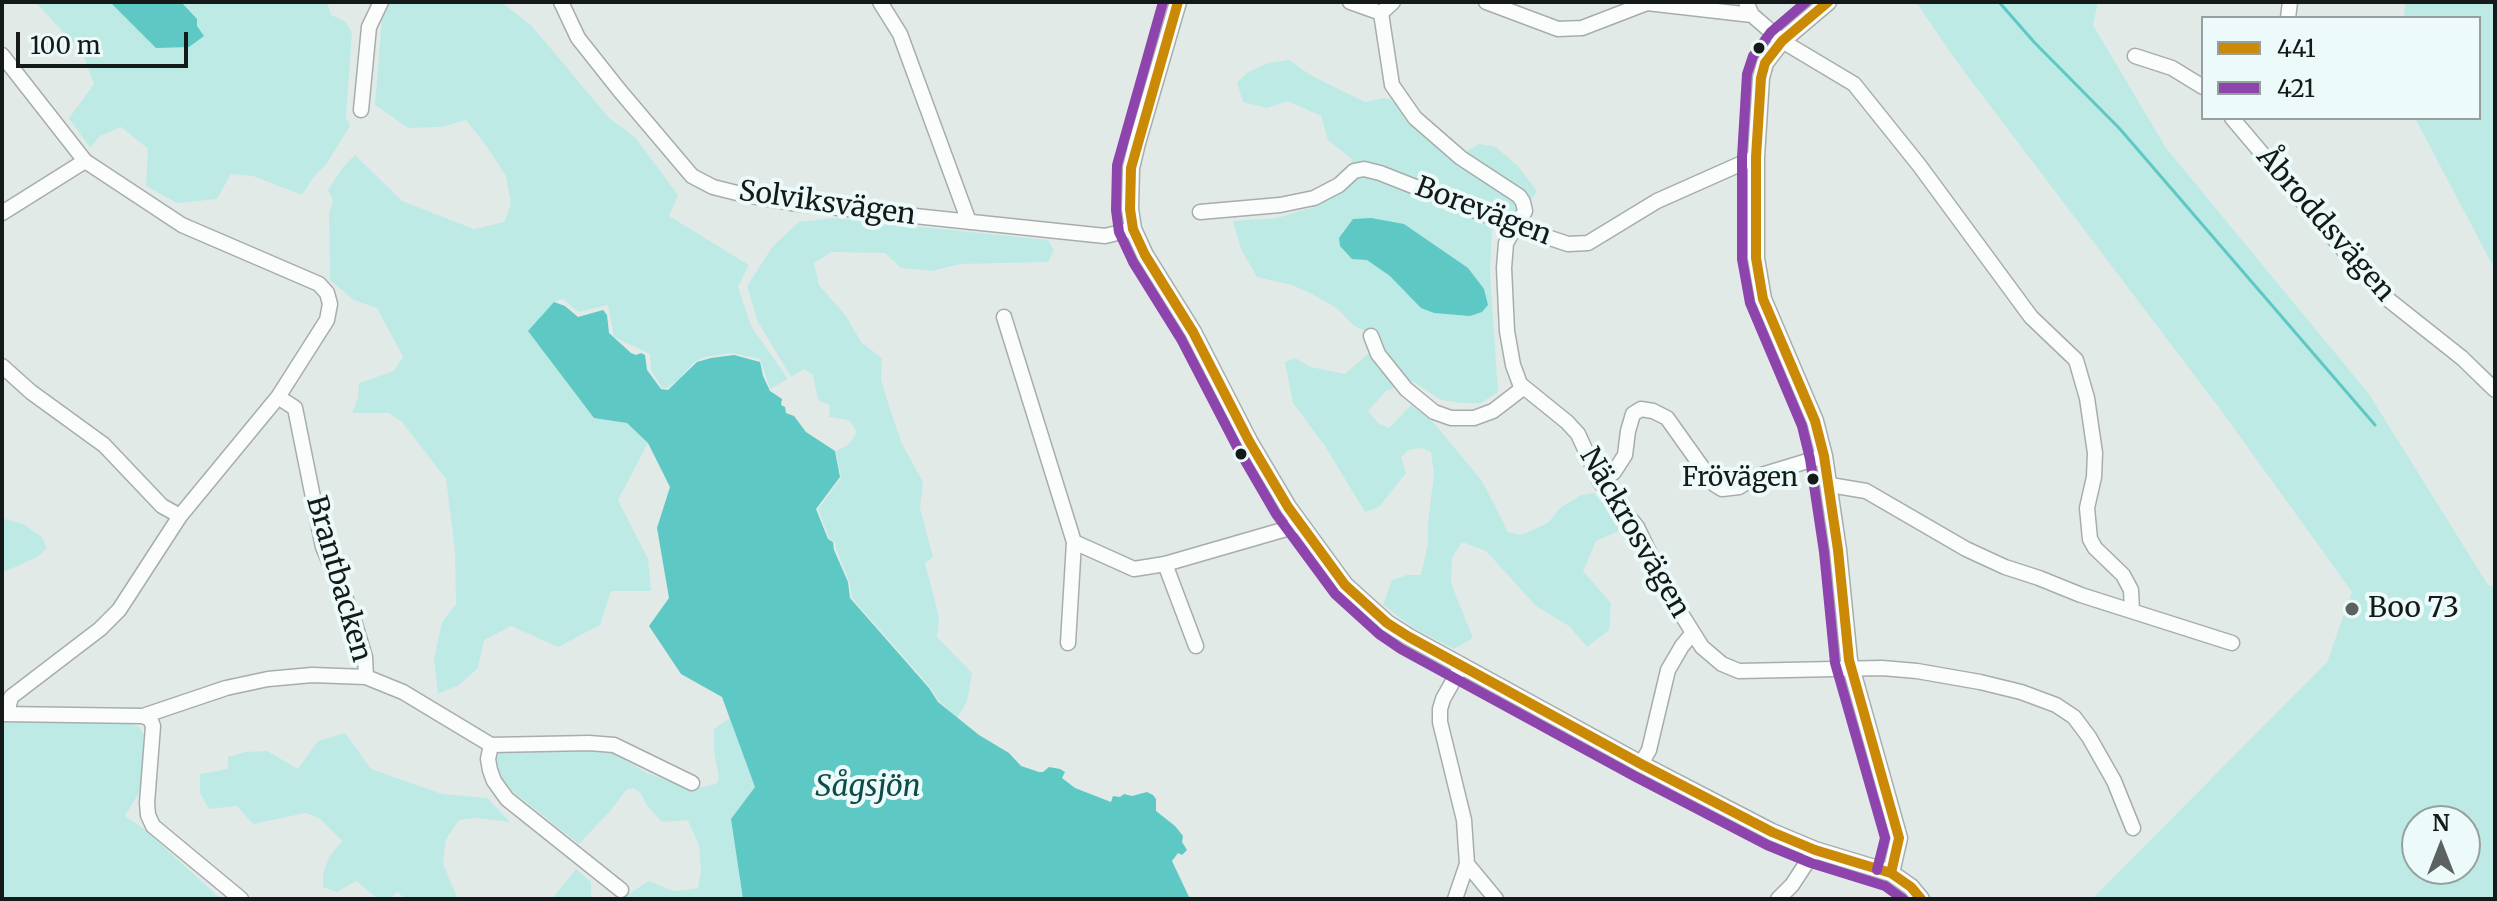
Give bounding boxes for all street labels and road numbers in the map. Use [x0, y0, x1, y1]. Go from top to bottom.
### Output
street label: Åbroddsvägen [2249, 141, 2401, 309]
street label: Borevägen [1410, 171, 1556, 253]
street label: Solviksvägen [736, 175, 918, 233]
street label: Näckrosvägen [1572, 442, 1696, 624]
street label: Brantbacken [298, 492, 378, 666]

